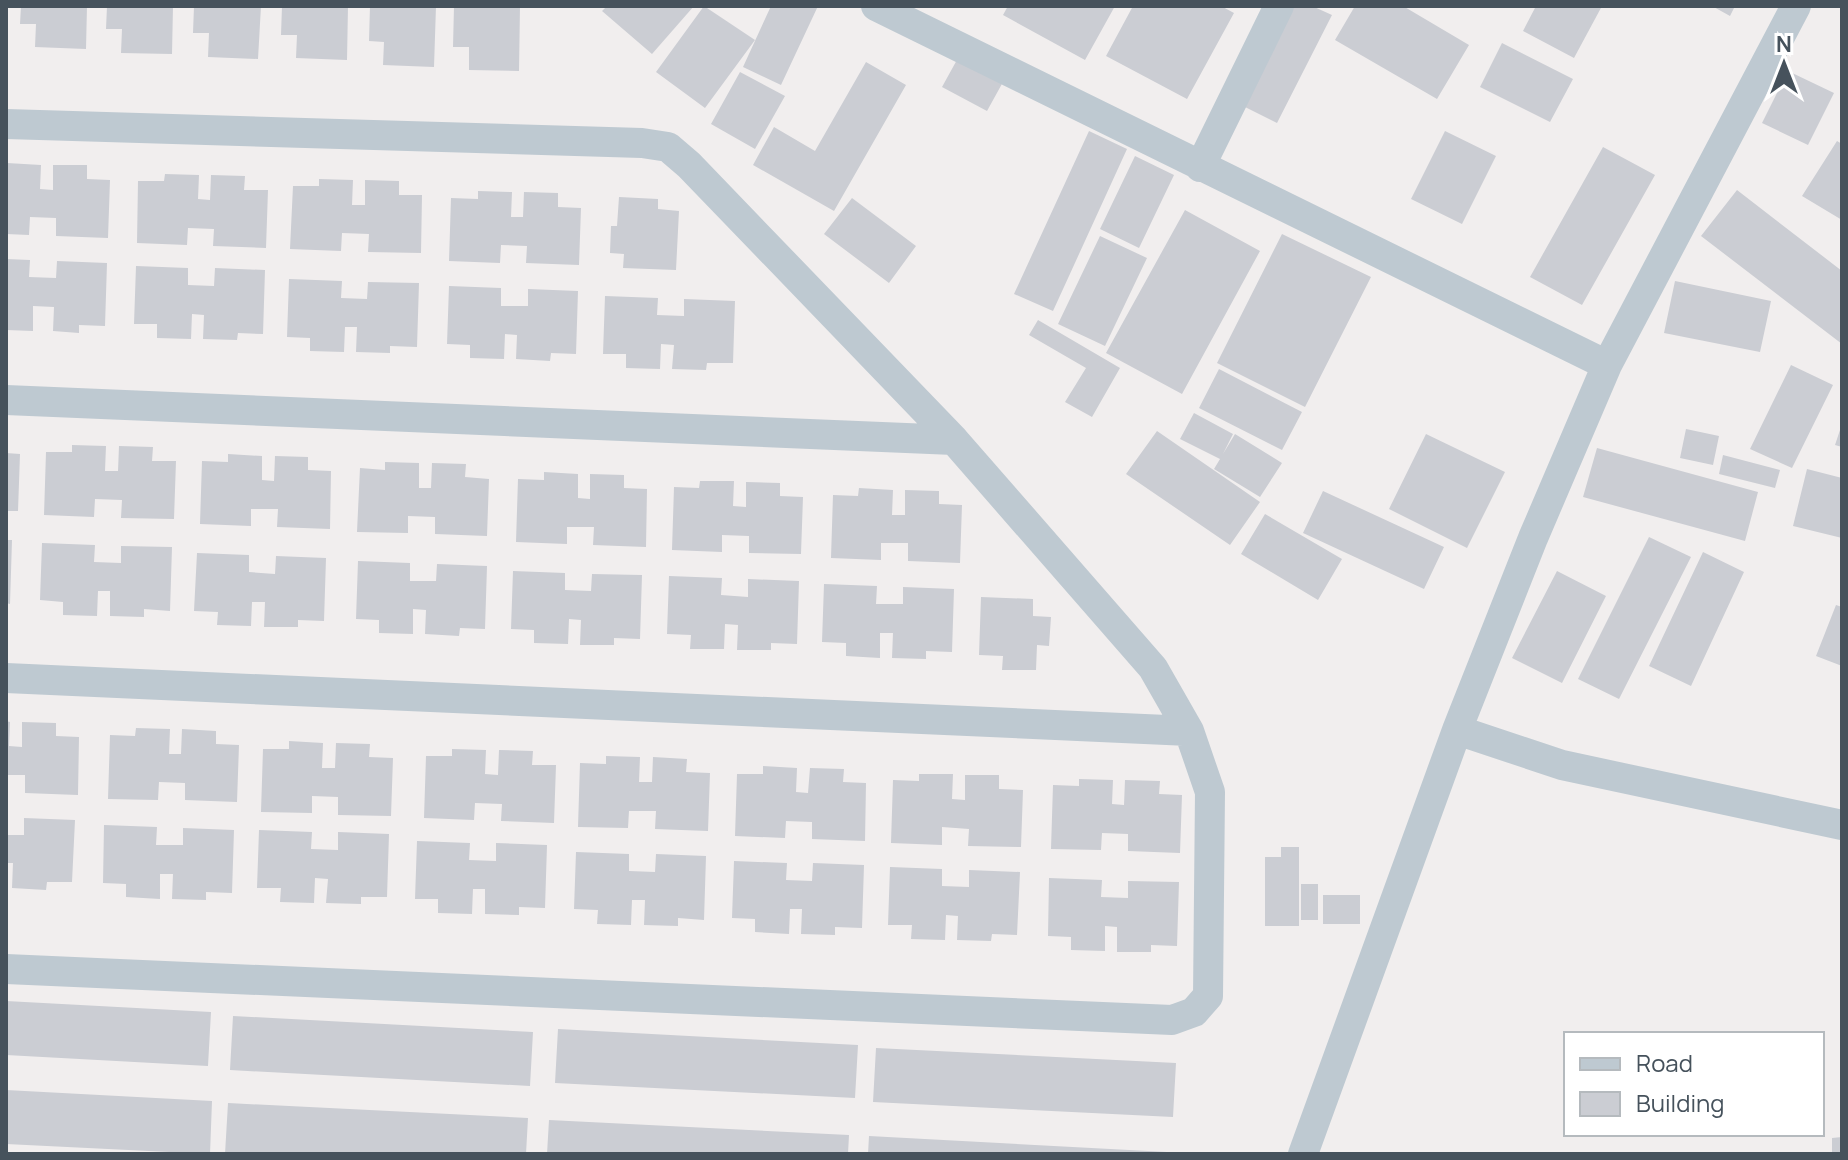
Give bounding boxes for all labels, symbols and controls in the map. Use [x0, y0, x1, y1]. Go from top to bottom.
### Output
north arrow [1744, 24, 1824, 104]
text: N [1776, 29, 1792, 59]
legend [1564, 1032, 1824, 1136]
text: Road [1636, 1046, 1693, 1079]
text: Building [1636, 1086, 1724, 1119]

